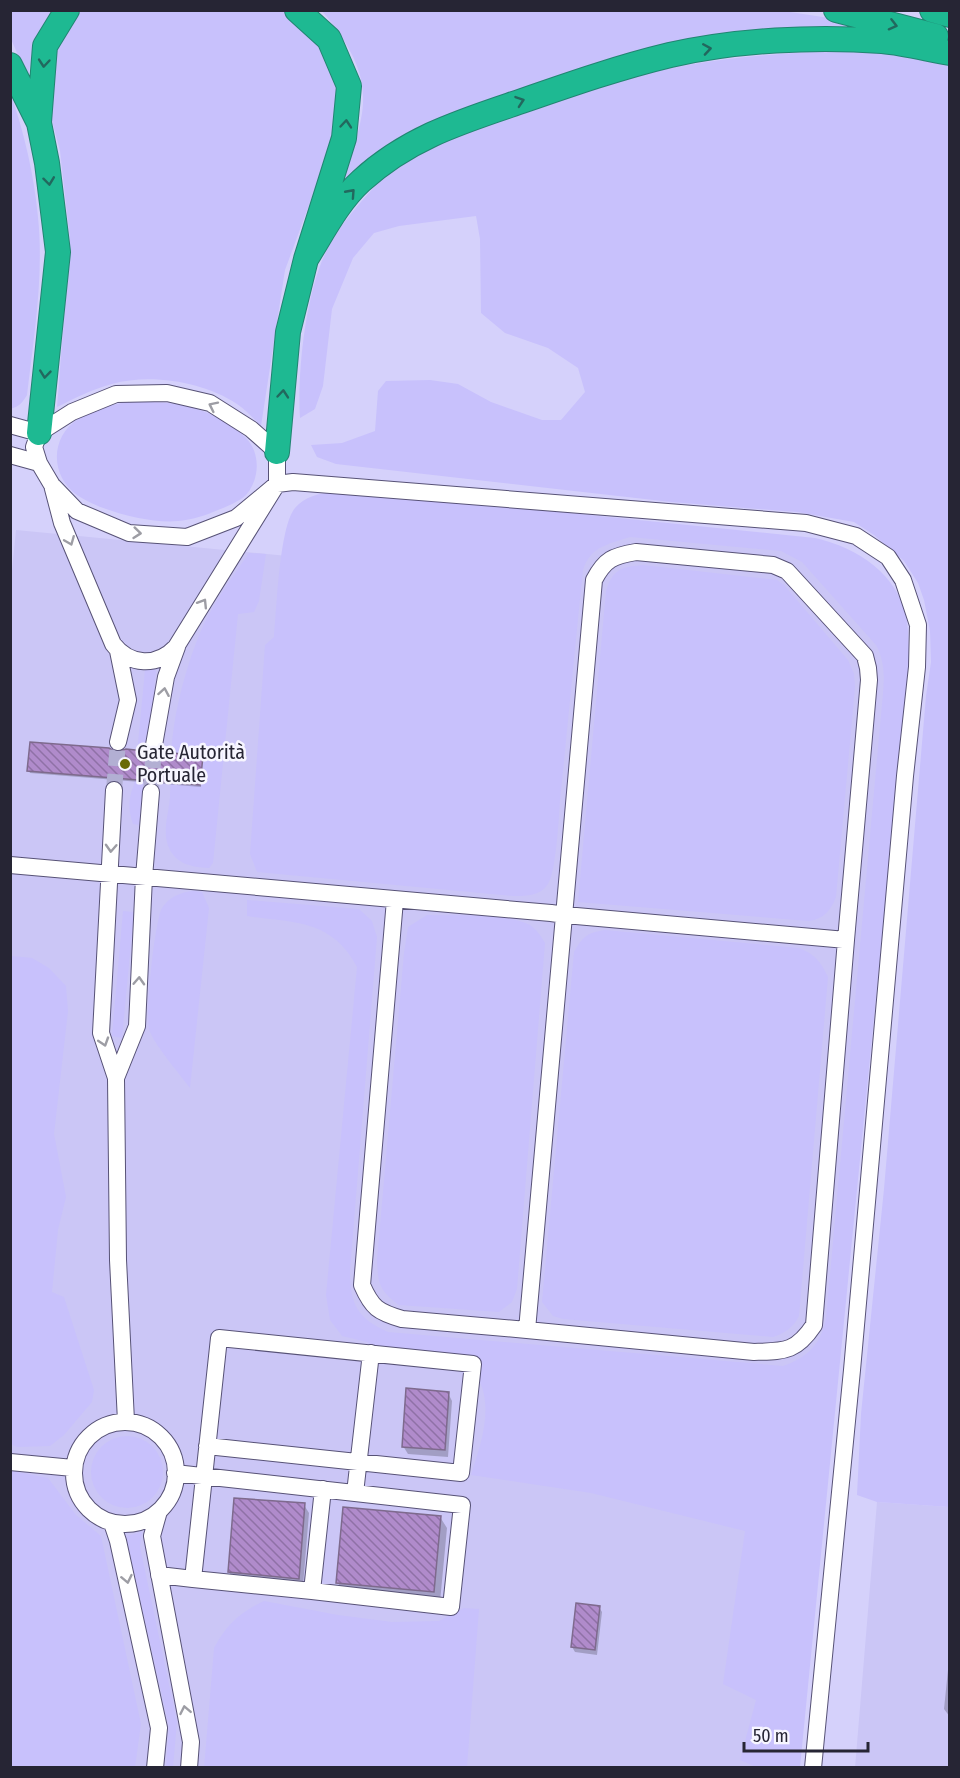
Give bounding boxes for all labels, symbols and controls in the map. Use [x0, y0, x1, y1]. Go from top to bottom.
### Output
one-way arrow [888, 17, 898, 30]
one-way arrow [703, 44, 712, 56]
one-way arrow [38, 58, 51, 67]
one-way arrow [514, 96, 525, 109]
one-way arrow [339, 119, 352, 128]
one-way arrow [43, 176, 55, 185]
one-way arrow [344, 189, 355, 200]
one-way arrow [39, 370, 52, 379]
one-way arrow [276, 390, 289, 399]
one-way arrow [208, 402, 219, 414]
one-way arrow [133, 526, 142, 539]
one-way arrow [63, 535, 75, 546]
one-way arrow [195, 599, 207, 609]
one-way arrow [157, 687, 169, 696]
place label: Gate Autorità Portuale [137, 740, 245, 787]
marker: Gate Autorità Portuale [118, 757, 132, 771]
one-way arrow [105, 844, 118, 853]
one-way arrow [132, 977, 145, 986]
one-way arrow [97, 1036, 109, 1047]
one-way arrow [119, 1574, 132, 1584]
one-way arrow [179, 1705, 192, 1715]
scale bar [744, 1715, 868, 1753]
text: 50 m [753, 1725, 789, 1747]

